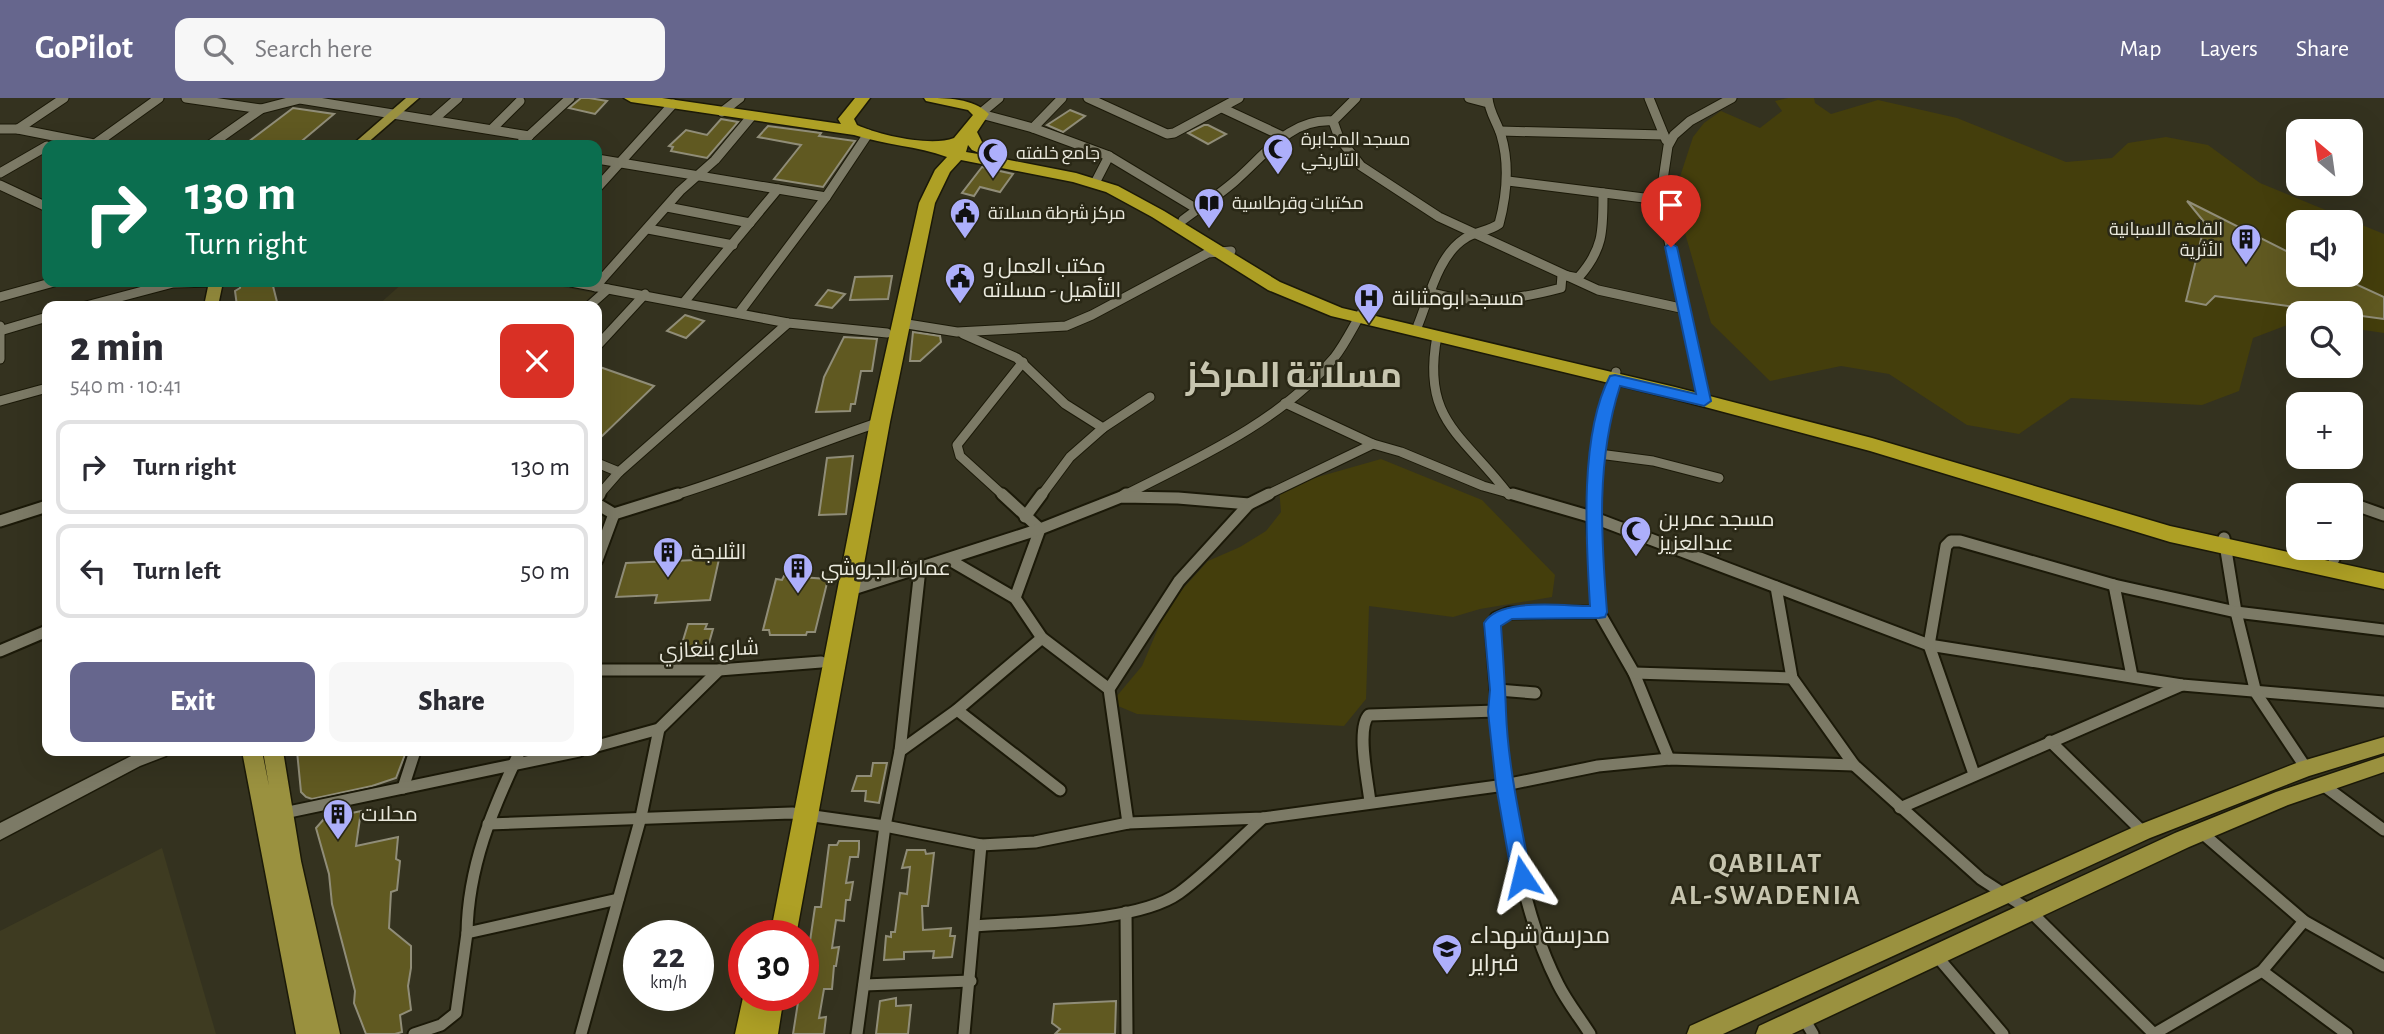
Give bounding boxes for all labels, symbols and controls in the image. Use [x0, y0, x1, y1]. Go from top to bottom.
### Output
search box [175, 18, 665, 81]
icon: search [199, 30, 237, 68]
text: GoPilot [35, 32, 133, 65]
text: Search here [255, 36, 372, 62]
text: Map [2119, 37, 2161, 61]
text: Layers [2199, 37, 2258, 61]
text: Share [2296, 37, 2349, 61]
north arrow [2286, 119, 2362, 196]
map controls [2286, 119, 2363, 560]
place label: مسجد المجابرة التاريخي [1301, 131, 1410, 174]
mosque icon: مسجد المجابرة التاريخي [1261, 132, 1295, 176]
mosque icon: جامع خلفته [976, 136, 1010, 180]
place label: جامع خلفته [1016, 145, 1100, 165]
icon: right [70, 168, 161, 259]
text: 130 m [185, 170, 296, 219]
pin [1641, 175, 1701, 247]
library icon: مكتبات وقرطاسية [1192, 186, 1226, 230]
icon: arrive [1652, 186, 1690, 224]
place label: مكتبات وقرطاسية [1232, 195, 1364, 214]
public building icon: مركز شرطة مسلاتة [948, 196, 982, 240]
place label: مركز شرطة مسلاتة [988, 204, 1126, 224]
button: sound [2286, 210, 2363, 287]
place label: القلعة الاسبانية الأثرية [2109, 221, 2223, 261]
building icon: القلعة الاسبانية الأثرية [2229, 222, 2263, 266]
text: Turn right [185, 228, 307, 260]
place label: مكتب العمل و التأهيل - مسلاته [983, 256, 1121, 303]
public building icon: مكتب العمل و التأهيل - مسلاته [943, 261, 977, 305]
hospital icon: مسجد ابومثنانة [1352, 281, 1386, 325]
place label: مسجد ابومثنانة [1392, 288, 1524, 310]
button: search [2286, 301, 2363, 378]
button: close [500, 324, 574, 398]
text: 2 min [70, 326, 164, 368]
district label: مسلاتة المركز [1185, 359, 1402, 396]
text: 540 m · 10:41 [70, 375, 182, 398]
button: + [2286, 392, 2363, 469]
icon: right [74, 448, 112, 486]
text: Turn right [133, 454, 236, 480]
text: 130 m [512, 454, 570, 480]
button: − [2286, 483, 2363, 560]
place label: مسجد عمر بن عبدالعزيز [1658, 509, 1775, 555]
mosque icon: مسجد عمر بن عبدالعزيز [1619, 514, 1653, 558]
building icon: الثلاجة [651, 535, 685, 579]
place label: الثلاجة [691, 542, 746, 563]
building icon: عمارة الجروشي [781, 551, 815, 595]
icon: left [74, 552, 112, 590]
text: Turn left [133, 558, 221, 584]
text: 50 m [520, 558, 570, 584]
place label: عمارة الجروشي [821, 558, 951, 583]
street label: شارع بنغازي [659, 637, 759, 667]
button: Exit [70, 662, 315, 742]
button: Share [329, 662, 574, 742]
building icon: محلات [321, 797, 355, 841]
place label: محلات [361, 804, 418, 825]
position arrow [1485, 840, 1559, 914]
district label: QABILAT AL-SWADENIA [1670, 850, 1862, 910]
speed limit sign: 30 [728, 920, 819, 1011]
place label: مدرسة شهداء فبراير [1468, 923, 1610, 976]
school or university icon: مدرسة شهداء فبراير [1430, 932, 1464, 976]
text: 22 [652, 939, 685, 974]
text: km/h [650, 974, 687, 992]

